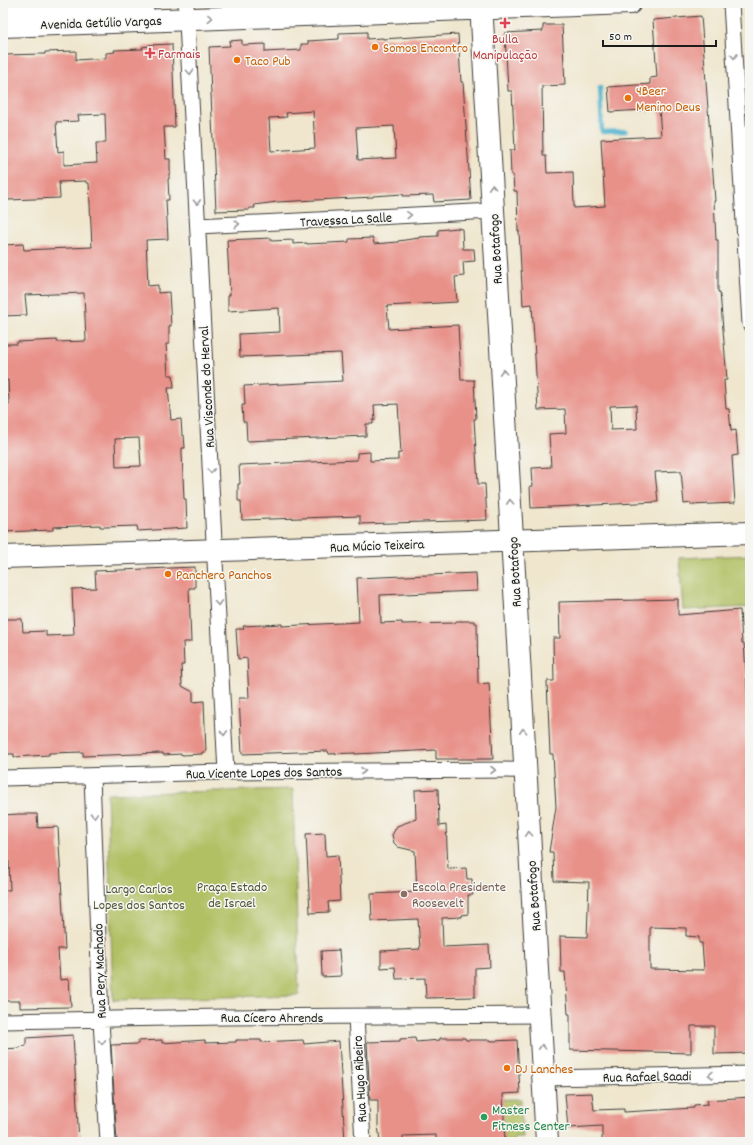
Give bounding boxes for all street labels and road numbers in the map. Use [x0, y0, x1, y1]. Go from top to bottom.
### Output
street label: Avenida Getúlio Vargas [40, 12, 162, 36]
street label: Travessa La Salle [300, 209, 393, 233]
street label: Rua Botafogo [485, 213, 509, 285]
street label: Rua Visconde do Herval [195, 325, 221, 449]
street label: Rua Múcio Teixeira [329, 535, 425, 559]
street label: Rua Botafogo [504, 536, 528, 608]
street label: Rua Vicente Lopes dos Santos [185, 763, 343, 785]
street label: Rua Botafogo [523, 860, 547, 932]
street label: Rua Pery Machado [89, 923, 113, 1019]
street label: Rua Cícero Ahrends [221, 1009, 324, 1029]
street label: Rua Hugo Ribeiro [349, 1035, 373, 1123]
street label: Rua Rafael Saadi [603, 1067, 692, 1089]

